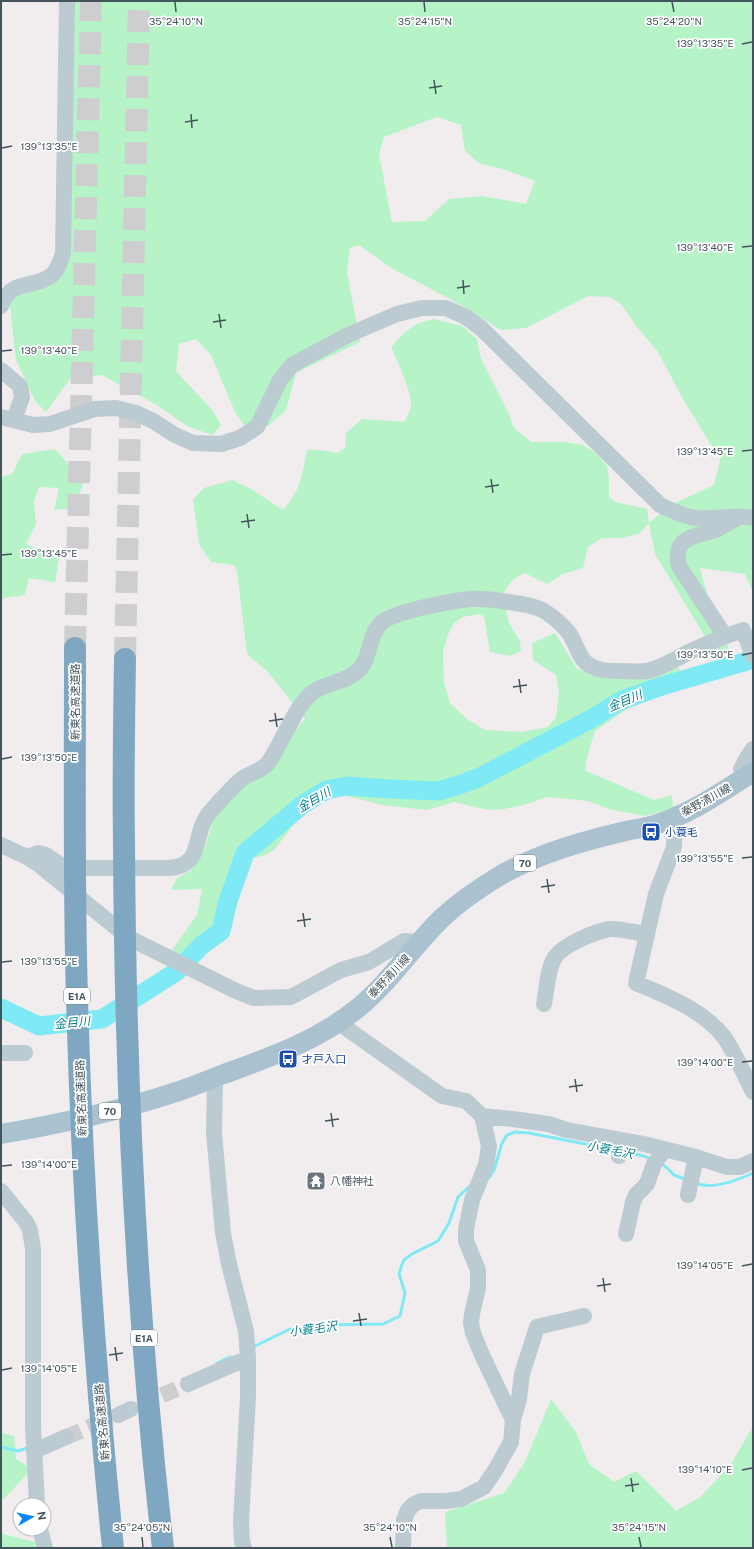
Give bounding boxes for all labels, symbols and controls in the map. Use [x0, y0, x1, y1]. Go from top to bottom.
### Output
text: 35°24'10"N [149, 15, 203, 27]
text: 35°24'15"N [398, 15, 452, 27]
text: 35°24'20"N [646, 15, 702, 27]
text: 139°13'35"E [676, 37, 734, 49]
text: 139°13'35"E [20, 140, 78, 152]
text: 139°13'40"E [677, 241, 733, 253]
text: 139°13'40"E [21, 344, 77, 356]
text: 139°13'45"E [676, 445, 734, 457]
text: 139°13'45"E [20, 547, 78, 559]
text: 139°13'50"E [676, 648, 734, 660]
street label: 新東名高速道路 [69, 664, 81, 741]
water label: 金目川 [606, 687, 646, 714]
text: 139°13'50"E [20, 751, 78, 763]
street label: 秦野清川線 [679, 781, 733, 819]
water label: 金目川 [295, 784, 335, 815]
bus stop icon: 小蓑毛 [640, 821, 662, 843]
place label: 小蓑毛 [665, 826, 698, 838]
text: 139°13'55"E [676, 852, 734, 864]
road number: 70 [514, 855, 536, 871]
street label: 秦野清川線 [366, 952, 412, 1000]
text: 139°13'55"E [20, 955, 78, 967]
road number: E1A [64, 988, 90, 1004]
water label: 金目川 [53, 1014, 93, 1032]
bus stop icon: 才戸入口 [277, 1048, 299, 1070]
place label: 才戸入口 [302, 1053, 346, 1065]
text: 139°14'00"E [677, 1056, 733, 1068]
street label: 新東名高速道路 [74, 1059, 88, 1137]
road number: 70 [99, 1103, 121, 1119]
water label: 小蓑毛沢 [585, 1139, 637, 1162]
text: 139°14'00"E [21, 1158, 77, 1170]
temple icon: 八幡神社 [305, 1170, 327, 1192]
place label: 八幡神社 [330, 1175, 374, 1187]
text: 139°14'05"E [676, 1259, 734, 1271]
water label: 小蓑毛沢 [288, 1319, 340, 1339]
road number: E1A [131, 1330, 157, 1346]
text: 139°14'05"E [20, 1362, 78, 1374]
street label: 新東名高速道路 [93, 1383, 111, 1461]
text: 139°14'10"E [678, 1463, 732, 1475]
north arrow [12, 1497, 52, 1537]
text: N [35, 1511, 48, 1521]
text: 35°24'05"N [114, 1521, 170, 1533]
text: 35°24'10"N [363, 1521, 417, 1533]
text: 35°24'15"N [612, 1521, 666, 1533]

